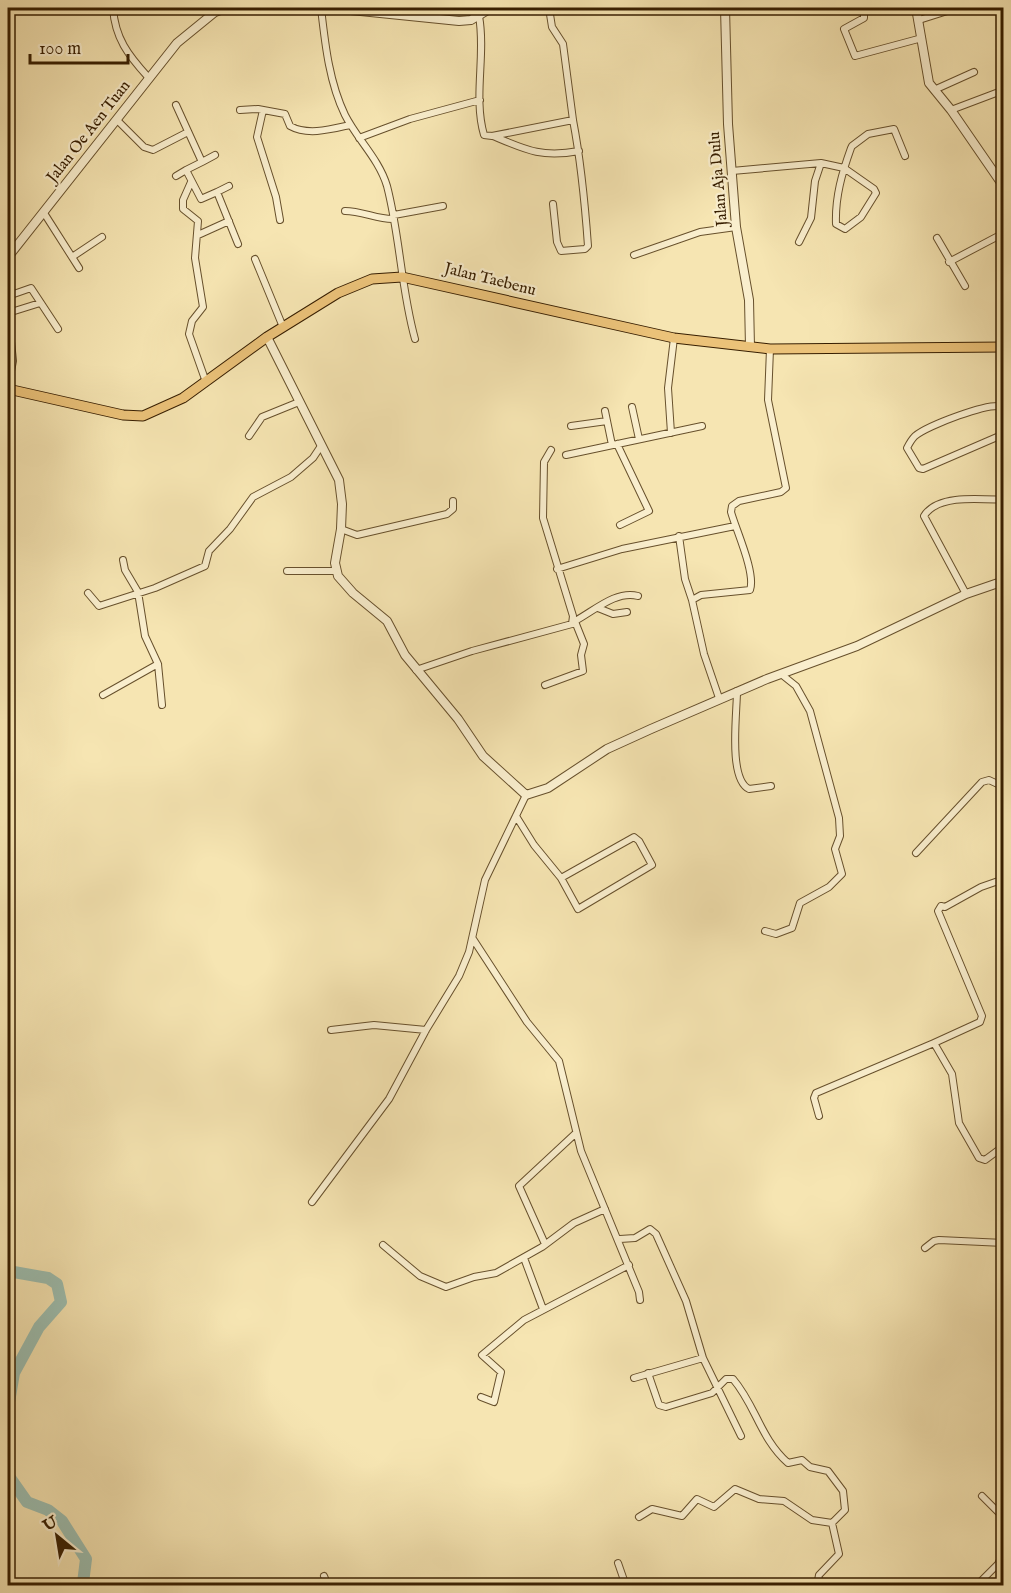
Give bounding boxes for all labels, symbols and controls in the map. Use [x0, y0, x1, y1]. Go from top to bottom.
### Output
scale bar [30, 27, 128, 65]
text: 100 m [39, 38, 81, 61]
street label: Jalan Oe Aen Tuan [42, 76, 136, 189]
street label: Jalan Aja Dulu [705, 131, 733, 229]
street label: Jalan Taebenu [440, 258, 538, 301]
north arrow [27, 1506, 87, 1566]
text: U [39, 1512, 62, 1537]

